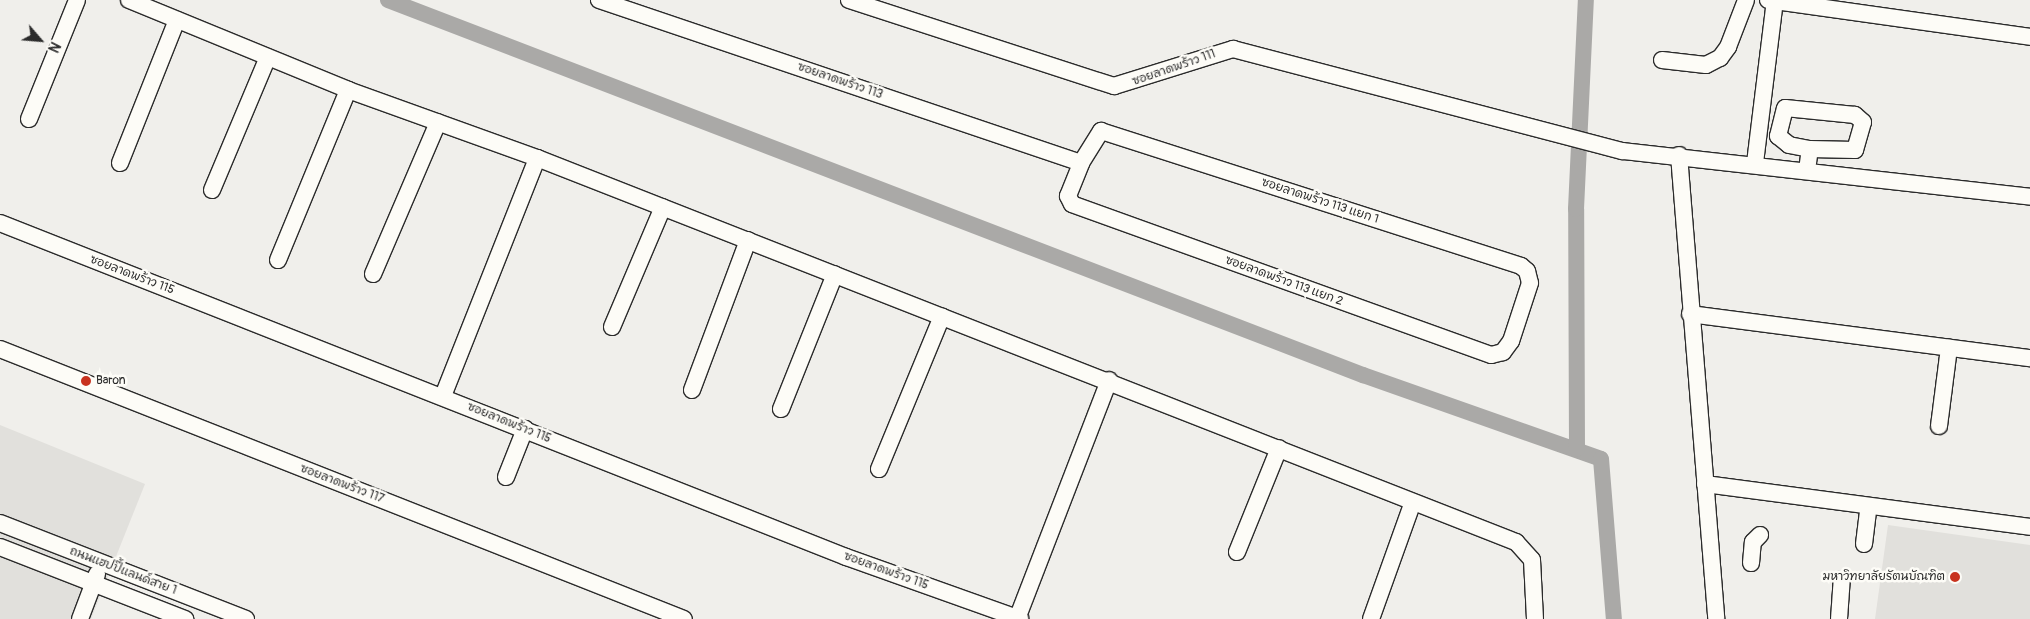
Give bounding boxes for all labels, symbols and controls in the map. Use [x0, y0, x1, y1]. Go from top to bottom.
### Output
north arrow [15, 15, 65, 65]
text: N [44, 39, 64, 55]
street label: ซอยลาดพร้าว 111 [1130, 47, 1218, 89]
street label: ซอยลาดพร้าว 113 [795, 60, 885, 102]
street label: ซอยลาดพร้าว 113 แยก 1 [1260, 175, 1380, 227]
street label: ซอยลาดพร้าว 115 [88, 252, 176, 298]
street label: ซอยลาดพร้าว 113 แยก 2 [1223, 253, 1345, 309]
place label: Baron [96, 374, 126, 388]
marker: Baron [80, 375, 92, 387]
street label: ซอยลาดพร้าว 115 [465, 400, 553, 446]
street label: ซอยลาดพร้าว 117 [298, 461, 386, 507]
street label: ถนนแฮปปี้แลนด์สาย 1 [68, 544, 178, 598]
street label: ซอยลาดพร้าว 115 [842, 549, 930, 593]
place label: มหาวิทยาลัยรัตนบัณฑิต [1822, 570, 1945, 584]
marker: มหาวิทยาลัยรัตนบัณฑิต [1949, 571, 1961, 583]

